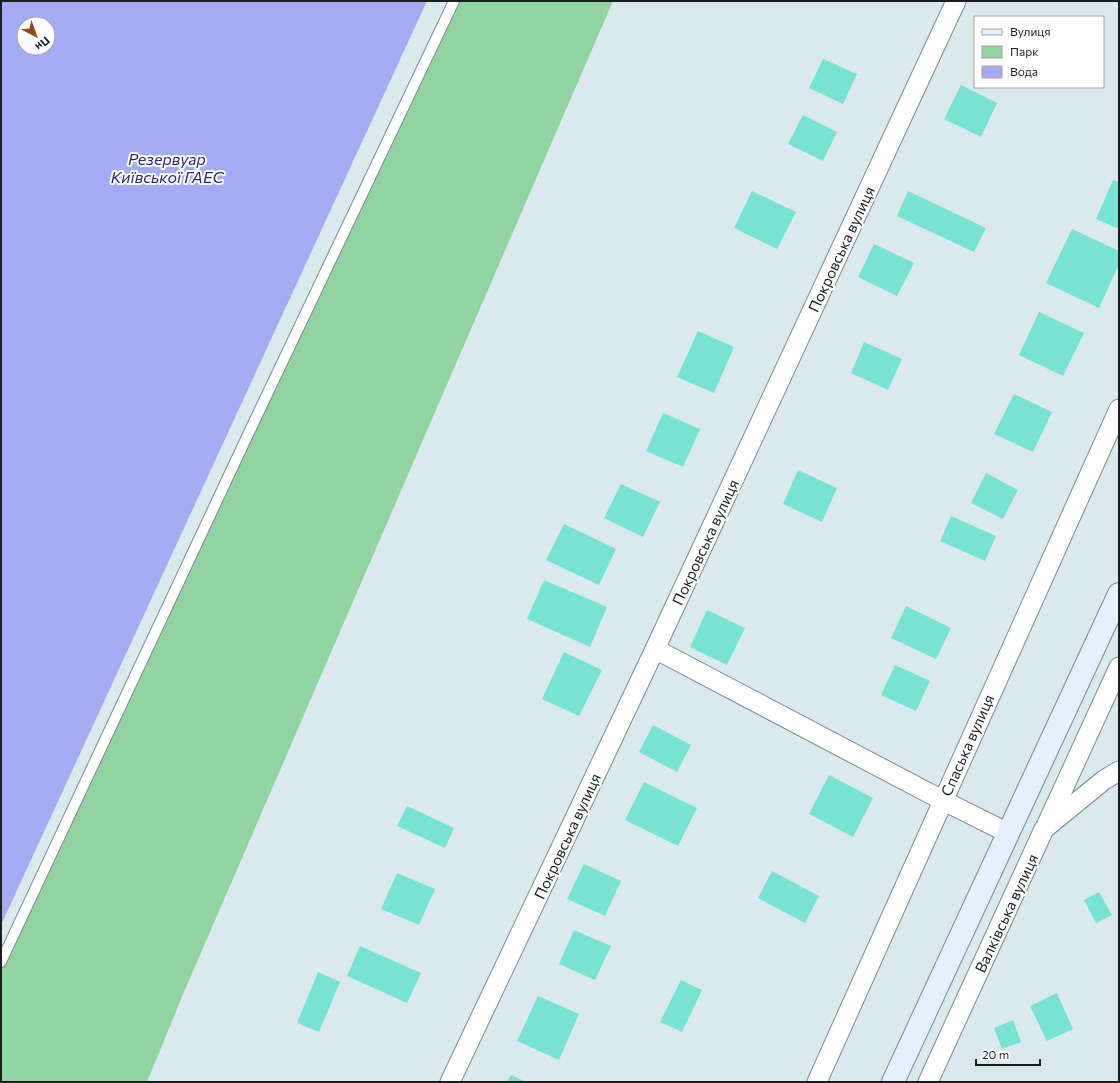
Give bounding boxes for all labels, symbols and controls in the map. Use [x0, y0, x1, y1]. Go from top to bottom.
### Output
north arrow [16, 16, 56, 56]
legend [974, 16, 1104, 88]
text: Вулиця [1010, 24, 1051, 38]
text: Пн [33, 34, 53, 54]
text: Парк [1010, 44, 1039, 58]
text: Вода [1010, 64, 1038, 78]
water label: Резервуар Київської ГАЕС [111, 149, 224, 186]
street label: Покровська вулиця [804, 183, 878, 315]
street label: Покровська вулиця [668, 476, 742, 608]
street label: Спаська вулиця [937, 691, 997, 799]
street label: Покровська вулиця [530, 770, 604, 902]
street label: Валківська вулиця [971, 851, 1041, 975]
scale bar [976, 1041, 1040, 1067]
text: 20 m [982, 1047, 1009, 1061]

